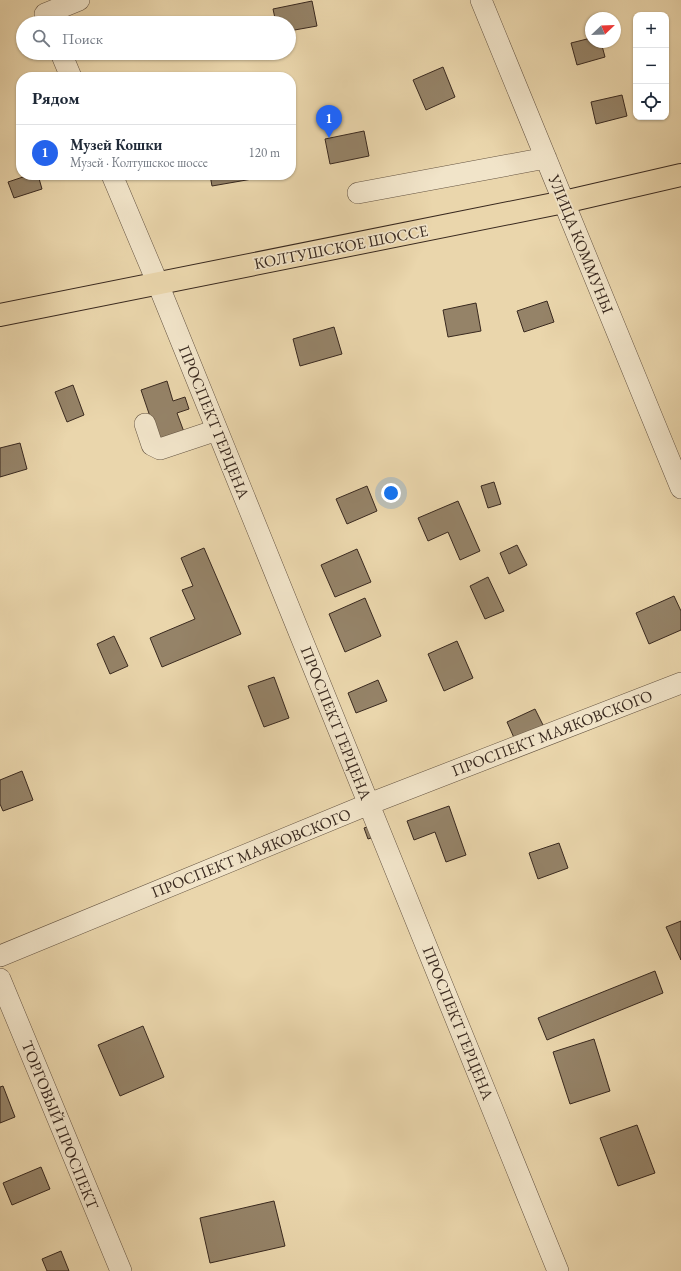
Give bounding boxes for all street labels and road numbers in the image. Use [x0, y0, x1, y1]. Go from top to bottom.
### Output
street label: УЛИЦА КОММУНЫ [543, 170, 618, 317]
street label: КОЛТУШСКОЕ ШОССЕ [252, 220, 430, 274]
street label: ПРОСПЕКТ ГЕРЦЕНА [174, 342, 255, 503]
street label: ПРОСПЕКТ ГЕРЦЕНА [296, 643, 377, 804]
street label: ПРОСПЕКТ МАЯКОВСКОГО [448, 685, 656, 781]
street label: ПРОСПЕКТ МАЯКОВСКОГО [148, 803, 354, 903]
street label: ПРОСПЕКТ ГЕРЦЕНА [418, 943, 499, 1104]
street label: ТОРГОВЫЙ ПРОСПЕКТ [17, 1037, 104, 1213]

